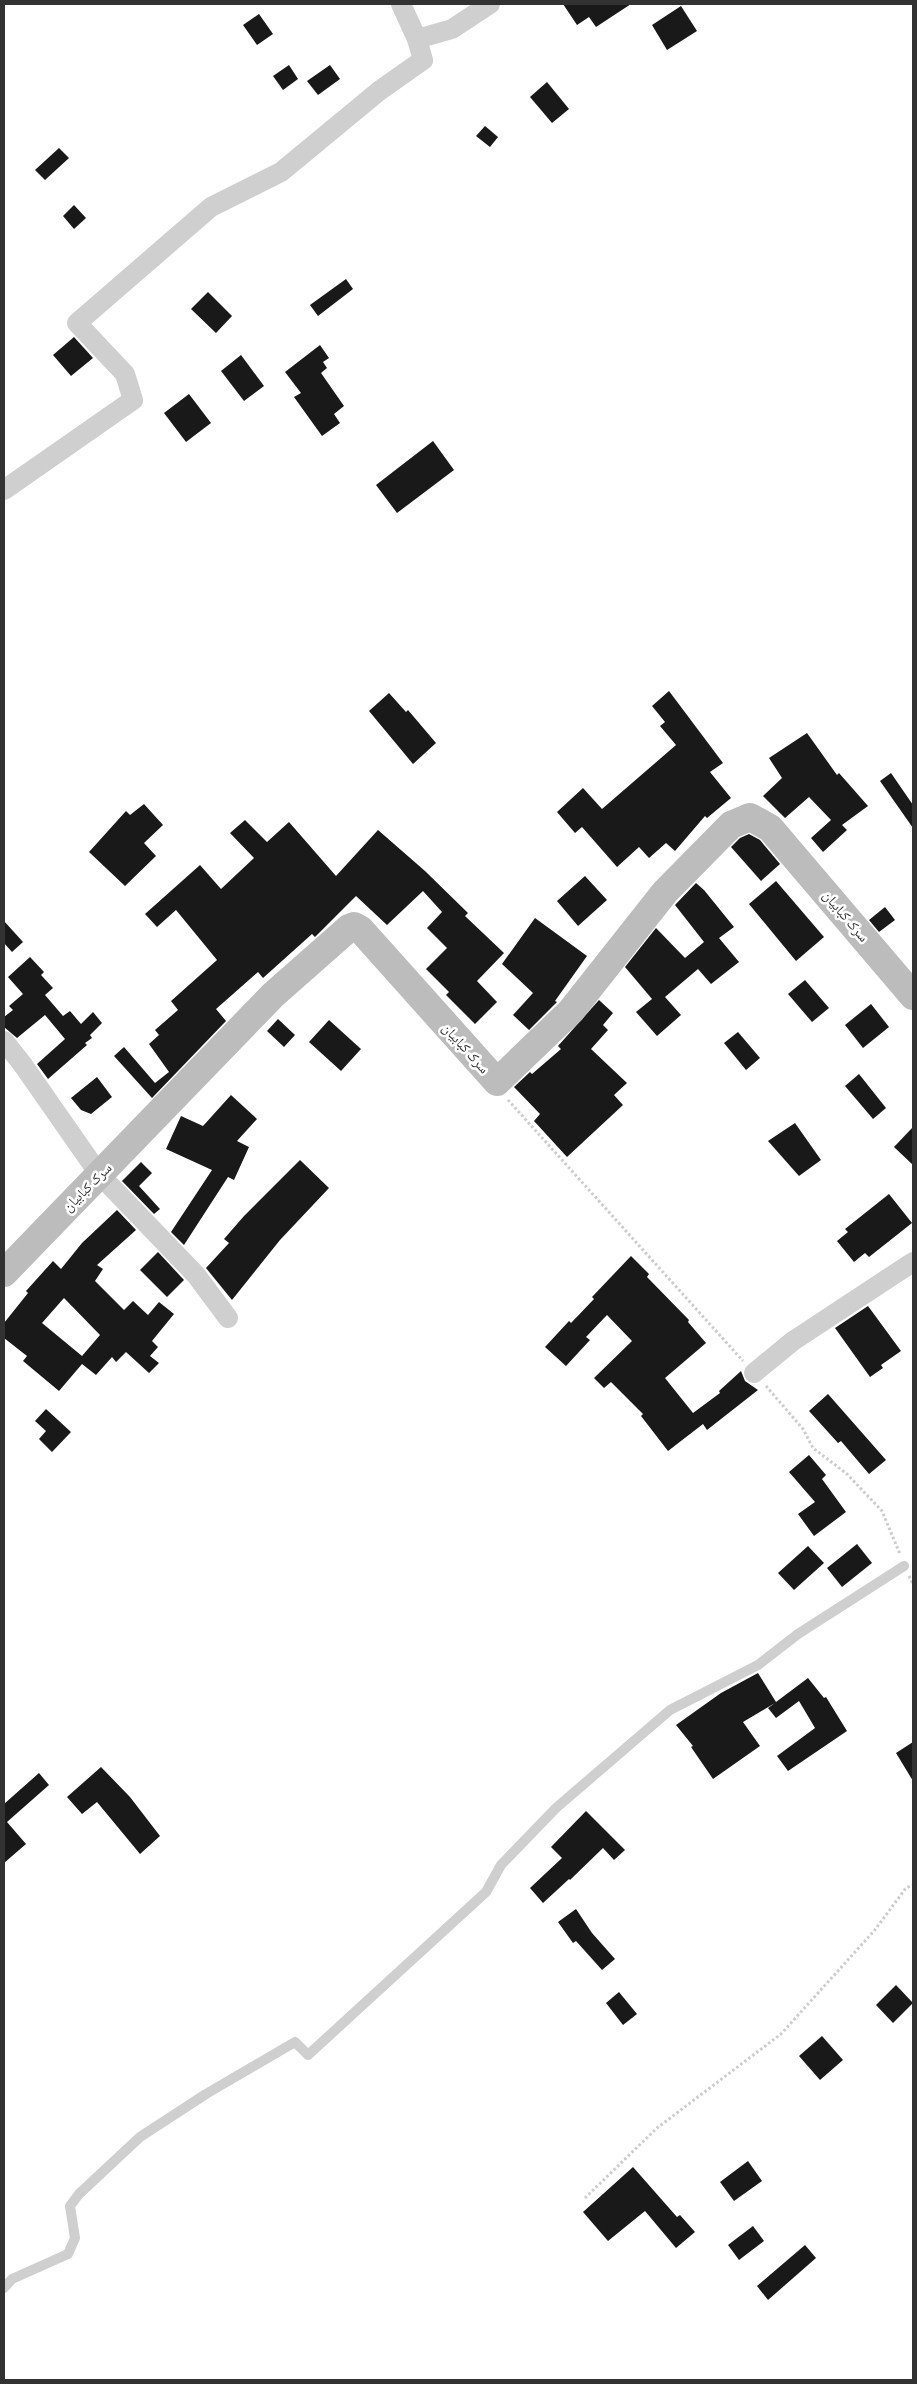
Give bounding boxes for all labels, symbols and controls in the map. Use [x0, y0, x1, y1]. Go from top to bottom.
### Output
street label: سرک کبابیان [819, 886, 874, 945]
street label: سرک کبابیان [439, 1018, 494, 1077]
street label: سرک کبابیان [58, 1158, 115, 1215]

